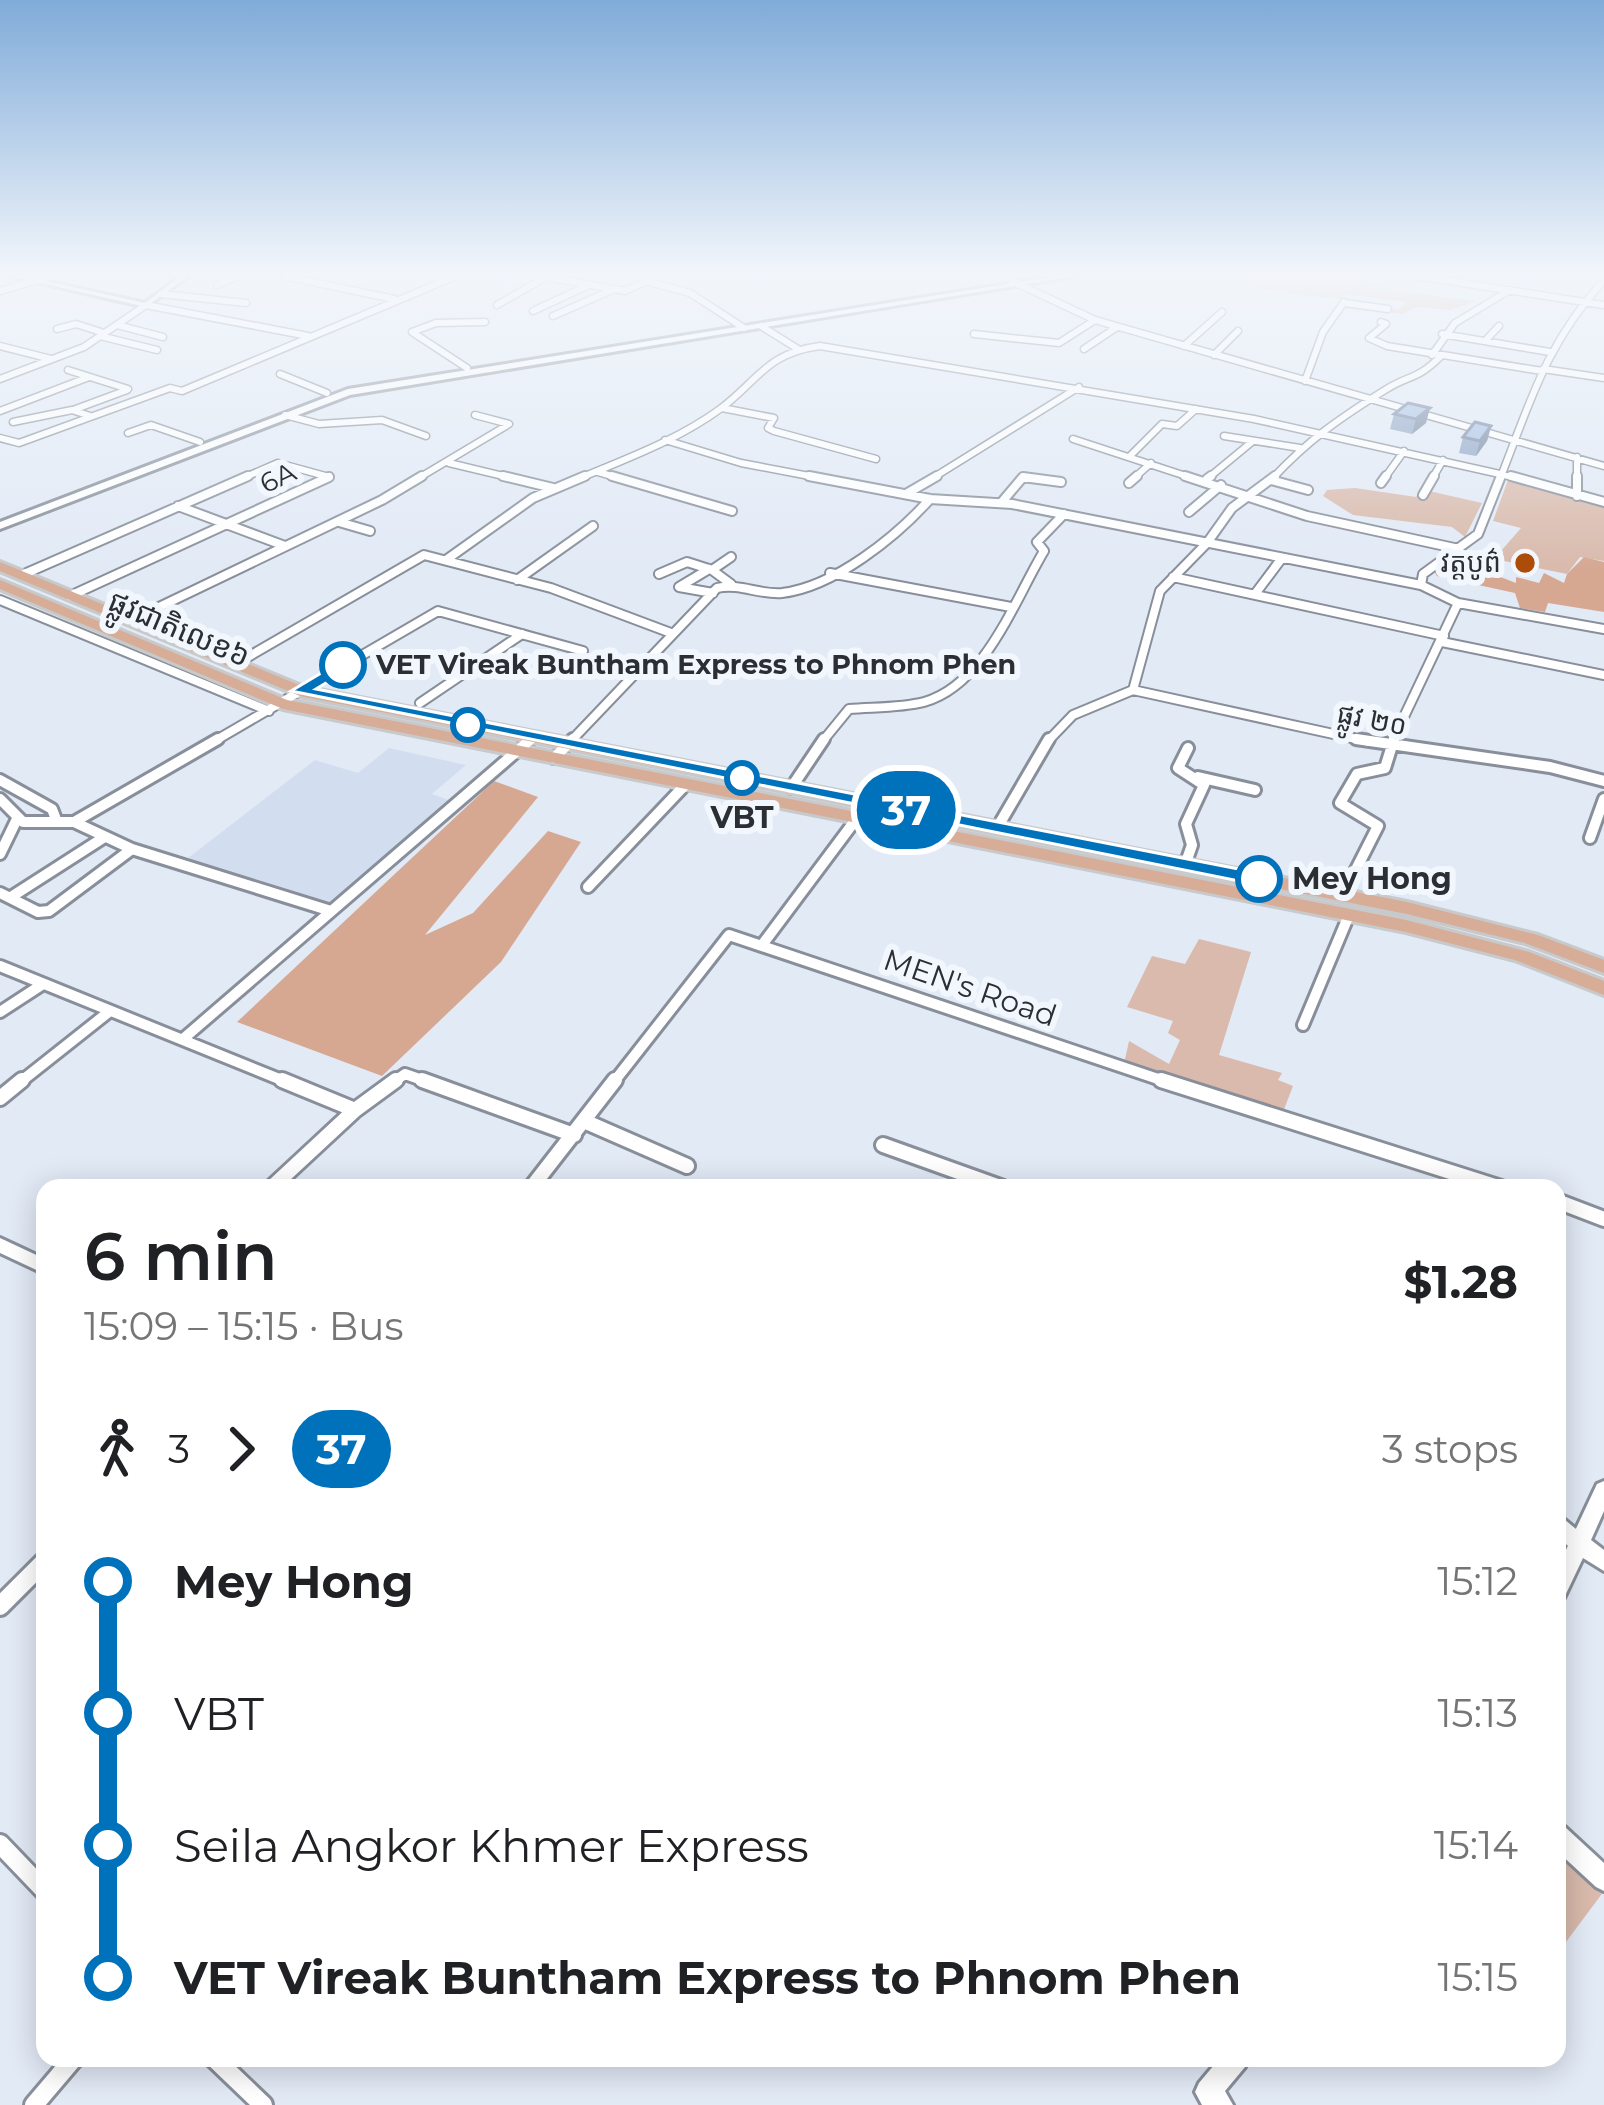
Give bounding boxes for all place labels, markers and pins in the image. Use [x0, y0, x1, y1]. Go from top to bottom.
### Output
place label: វត្តបូព៌ [1441, 546, 1501, 580]
marker: វត្តបូព៌ [1512, 550, 1538, 576]
marker: VET Vireak Buntham Express to Phnom Phen [321, 643, 365, 687]
place label: VET Vireak Buntham Express to Phnom Phen [375, 648, 1016, 681]
unlabelled marker [452, 709, 484, 741]
marker: VBT [726, 762, 758, 794]
place label: VBT [709, 799, 774, 836]
marker: Mey Hong [1237, 857, 1281, 901]
place label: Mey Hong [1292, 860, 1452, 897]

